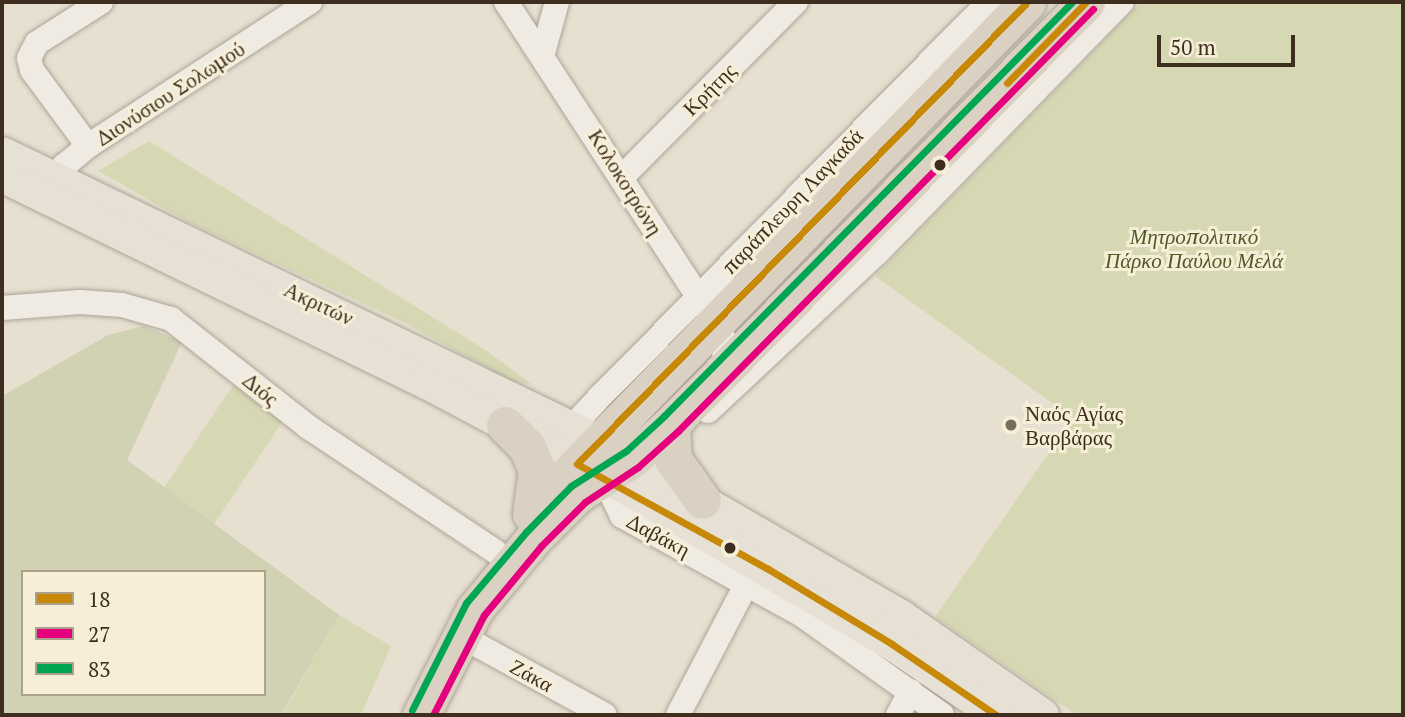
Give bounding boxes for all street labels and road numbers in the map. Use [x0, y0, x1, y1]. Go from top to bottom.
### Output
street label: Διονύσιου Σολωμού [91, 36, 249, 150]
street label: Κρήτης [677, 57, 741, 121]
street label: παράπλευρη Λαγκαδά [716, 123, 868, 279]
street label: Κολοκοτρώνη [583, 124, 669, 240]
street label: Ακριτών [280, 276, 358, 330]
street label: Διός [238, 367, 284, 411]
street label: Δαβάκη [623, 508, 695, 562]
street label: Ζάκα [506, 653, 558, 697]

